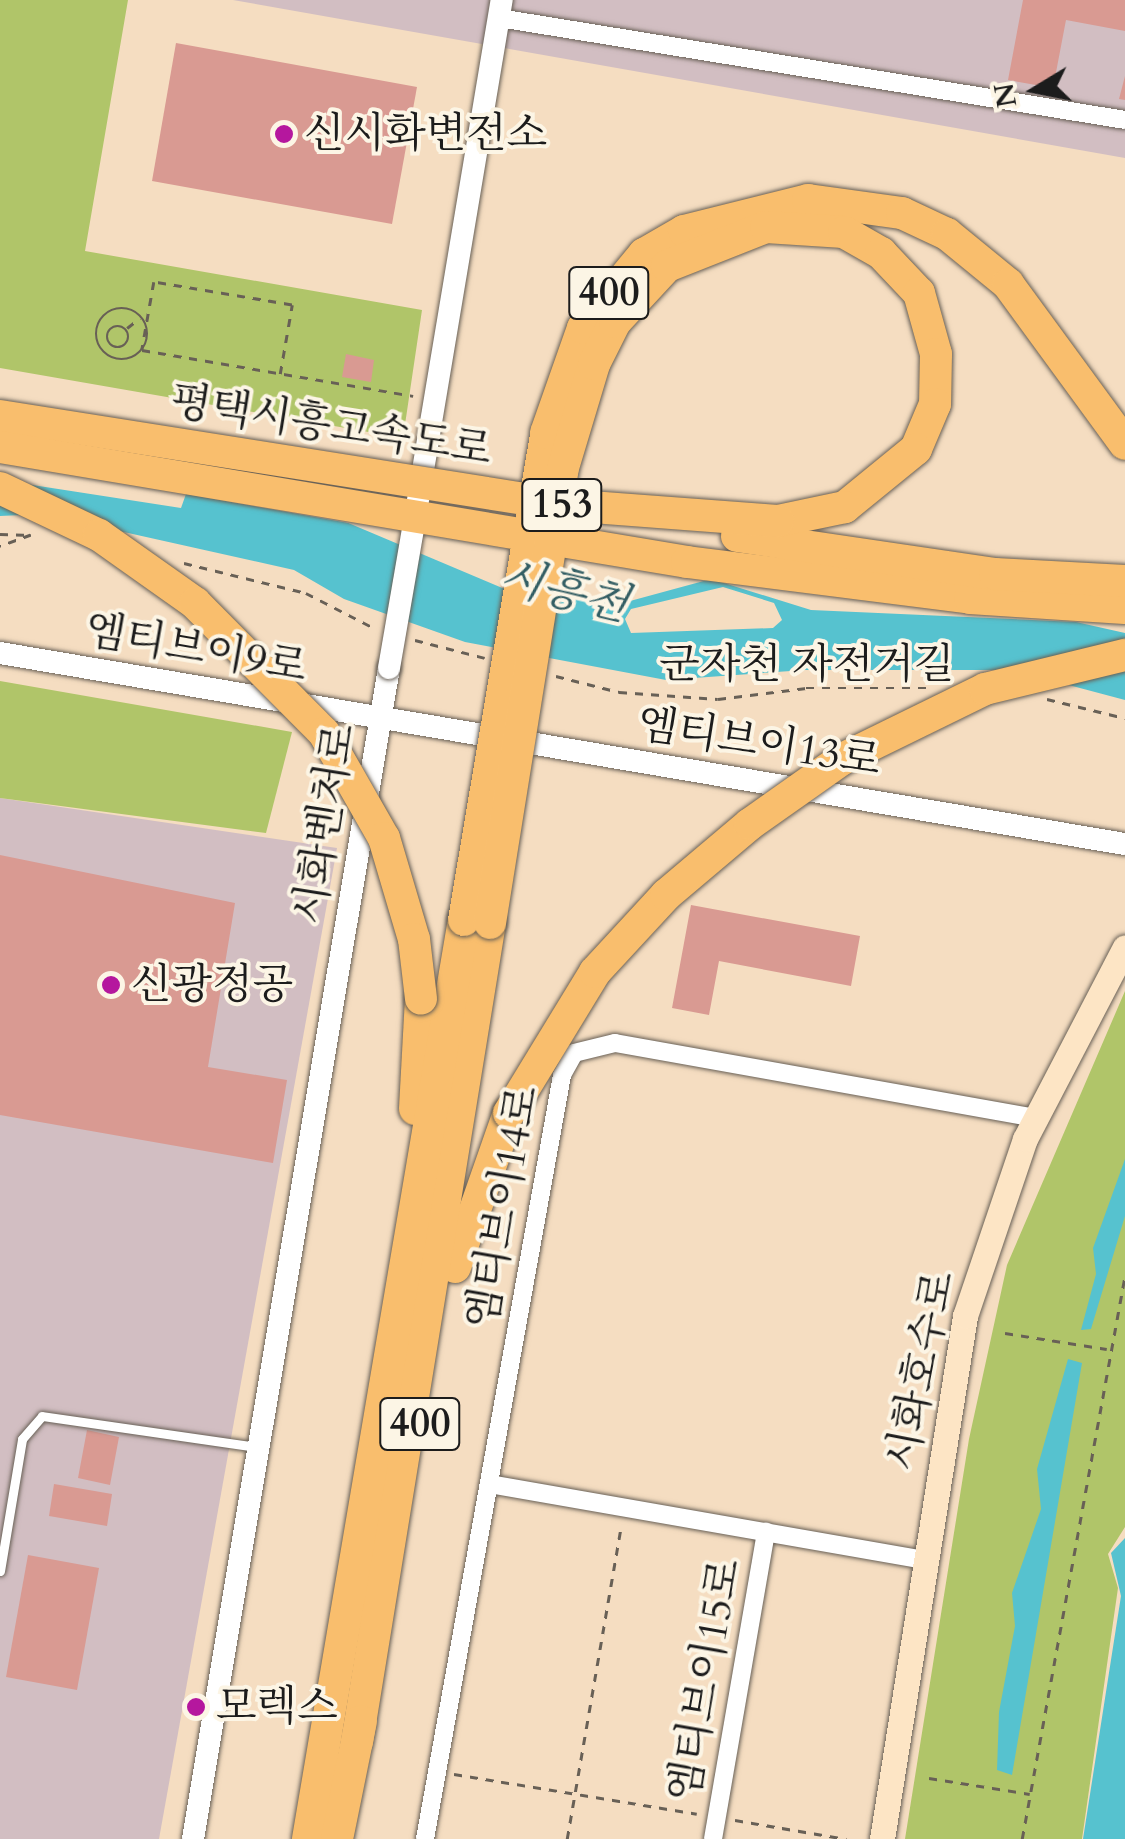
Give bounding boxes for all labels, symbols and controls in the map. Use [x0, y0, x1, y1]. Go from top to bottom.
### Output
north arrow [985, 40, 1085, 140]
text: N [985, 80, 1026, 110]
place label: 신시화변전소 [304, 109, 547, 159]
marker: 신시화변전소 [273, 123, 295, 145]
road number: 400 [566, 258, 652, 328]
street label: 평택시흥고속도로 [167, 376, 495, 476]
road number: 153 [520, 470, 604, 540]
water label: 시흥천 [494, 549, 634, 633]
street label: 엠티브이9로 [81, 605, 311, 693]
street label: 군자천 자전거길 [659, 640, 955, 690]
street label: 엠티브이13로 [634, 699, 884, 787]
street label: 시화벤처로 [284, 720, 366, 928]
place label: 신광정공 [131, 960, 293, 1010]
marker: 신광정공 [100, 974, 122, 996]
street label: 엠티브이14로 [457, 1082, 549, 1332]
street label: 시화호수로 [877, 1267, 965, 1475]
road number: 400 [378, 1389, 462, 1459]
street label: 엠티브이15로 [659, 1555, 751, 1805]
place label: 모렉스 [216, 1682, 338, 1732]
marker: 모렉스 [185, 1696, 207, 1718]

